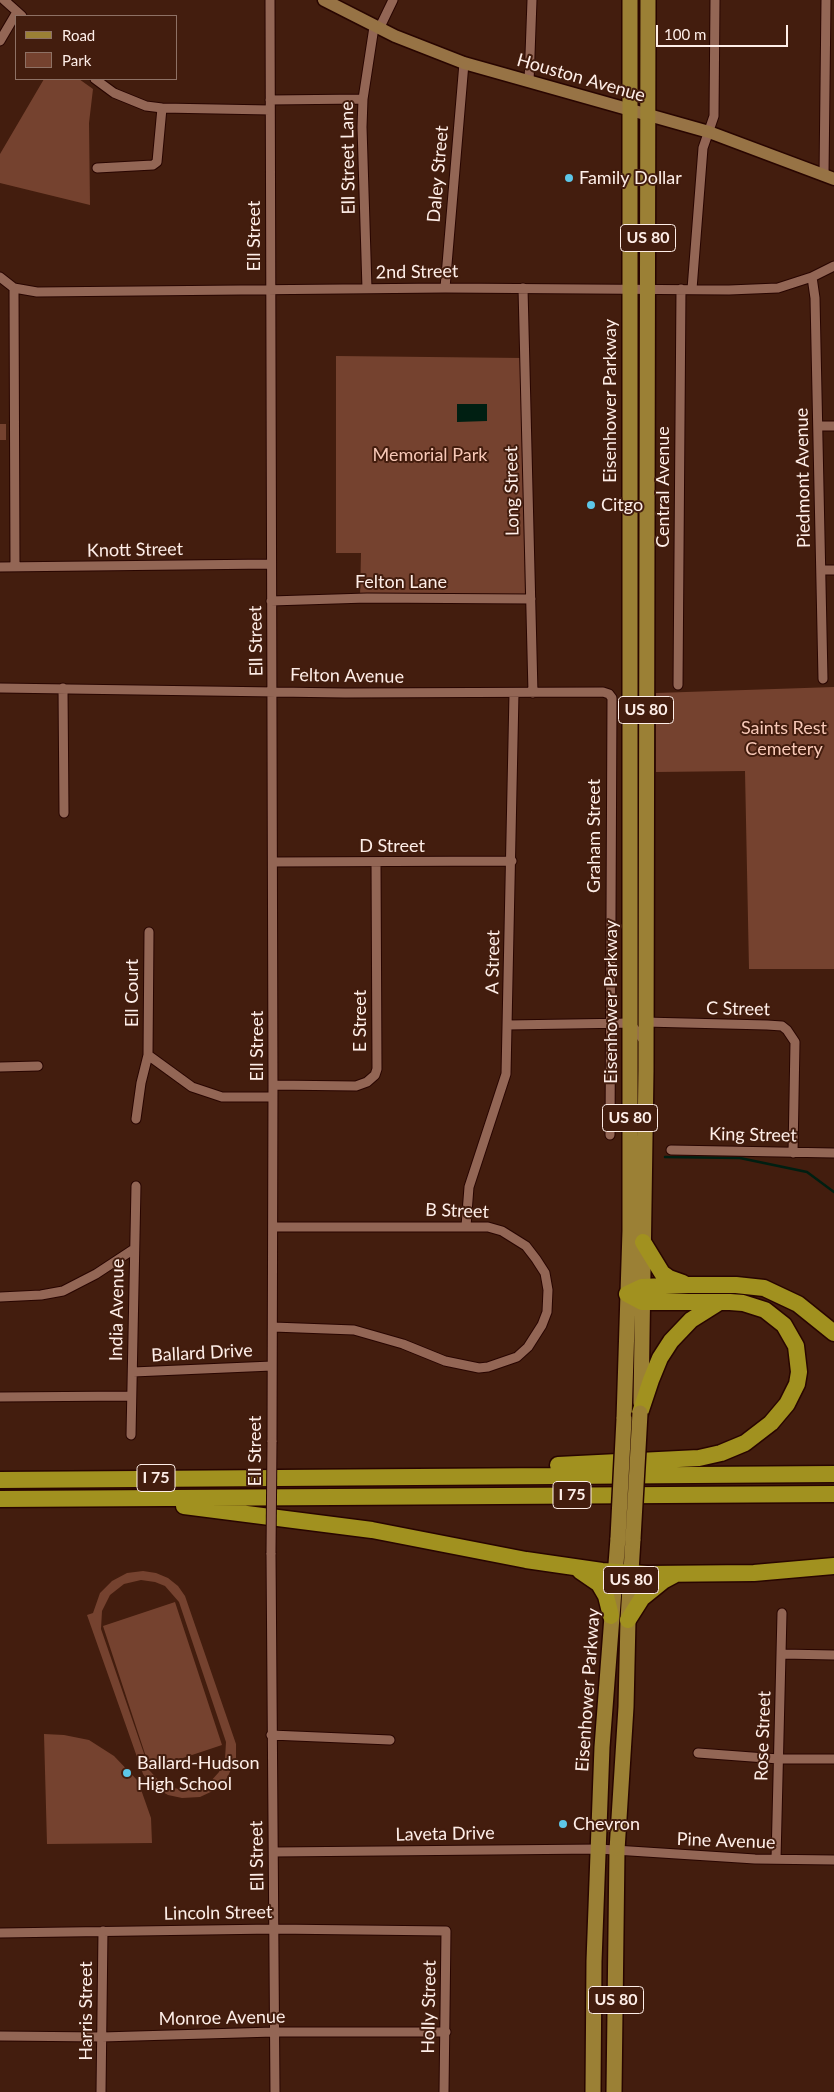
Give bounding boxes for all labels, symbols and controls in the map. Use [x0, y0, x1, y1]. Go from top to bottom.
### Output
legend [15, 15, 178, 80]
scale bar [659, 15, 792, 47]
text: 100 m [664, 25, 706, 43]
text: Road [62, 26, 95, 44]
street label: Houston Avenue [514, 49, 648, 107]
text: Park [62, 51, 91, 69]
street label: Ell Street Lane [336, 101, 360, 215]
street label: Daley Street [423, 125, 453, 223]
place label: Family Dollar [579, 167, 682, 189]
marker: Family Dollar [563, 172, 575, 184]
street label: Ell Street [243, 201, 265, 271]
road number: US 80 [620, 224, 676, 252]
street label: 2nd Street [376, 260, 458, 284]
street label: Eisenhower Parkway [599, 319, 621, 483]
street label: Piedmont Avenue [791, 408, 815, 548]
street label: Central Avenue [652, 426, 674, 548]
park label: Memorial Park [373, 444, 487, 466]
street label: Long Street [500, 446, 524, 536]
place label: Citgo [601, 494, 643, 516]
marker: Citgo [585, 499, 597, 511]
street label: Knott Street [87, 538, 183, 562]
street label: Felton Lane [355, 571, 447, 593]
street label: Ell Street [245, 605, 267, 677]
street label: Felton Avenue [290, 664, 404, 688]
road number: US 80 [618, 696, 674, 724]
park label: Saints Rest Cemetery [741, 717, 827, 760]
street label: Graham Street [583, 779, 605, 893]
street label: D Street [359, 835, 425, 857]
street label: Eisenhower Parkway [600, 920, 622, 1084]
street label: A Street [482, 930, 504, 994]
street label: Ell Court [121, 959, 143, 1027]
street label: E Street [349, 990, 371, 1052]
street label: C Street [706, 998, 770, 1020]
street label: Ell Street [246, 1011, 268, 1081]
road number: US 80 [602, 1104, 658, 1132]
street label: King Street [709, 1123, 797, 1147]
street label: B Street [425, 1199, 489, 1223]
street label: India Avenue [105, 1259, 129, 1361]
street label: Ballard Drive [151, 1340, 253, 1366]
street label: Ell Street [244, 1416, 266, 1486]
road number: I 75 [137, 1465, 175, 1492]
road number: I 75 [553, 1482, 591, 1508]
road number: US 80 [604, 1566, 658, 1594]
street label: Eisenhower Parkway [572, 1607, 604, 1773]
street label: Rose Street [751, 1691, 775, 1781]
place label: Ballard-Hudson High School [137, 1752, 260, 1795]
marker: Ballard-Hudson High School [121, 1767, 133, 1779]
place label: Chevron [573, 1813, 640, 1835]
marker: Chevron [557, 1818, 569, 1830]
street label: Ell Street [246, 1820, 268, 1892]
street label: Laveta Drive [395, 1822, 495, 1846]
street label: Pine Avenue [676, 1828, 776, 1854]
street label: Lincoln Street [164, 1901, 272, 1925]
street label: Holly Street [417, 1960, 441, 2054]
street label: Harris Street [75, 1961, 97, 2061]
road number: US 80 [588, 1986, 644, 2014]
street label: Monroe Avenue [158, 2006, 286, 2030]

